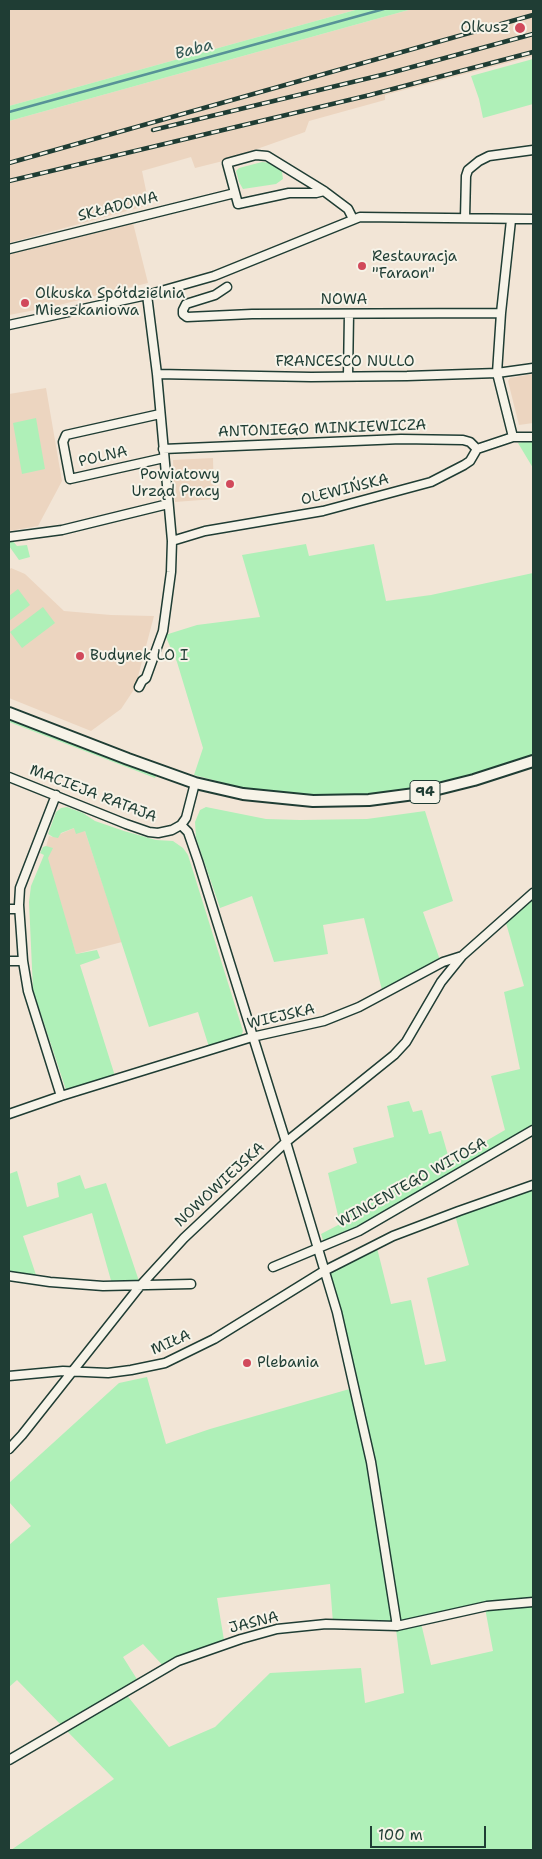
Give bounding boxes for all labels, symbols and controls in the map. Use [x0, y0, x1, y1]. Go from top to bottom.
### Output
place label: Olkusz [461, 19, 509, 37]
marker: Olkusz [513, 21, 527, 35]
water label: Baba [173, 36, 215, 64]
street label: SKŁADOWA [76, 188, 160, 226]
place label: Restauracja "Faraon" [372, 248, 457, 283]
marker: Restauracja "Faraon" [356, 260, 368, 272]
place label: Olkuska Spółdzielnia Mieszkaniowa [35, 285, 185, 320]
street label: NOWA [321, 291, 367, 309]
marker: Olkuska Spółdzielnia Mieszkaniowa [19, 297, 31, 309]
street label: FRANCESCO NULLO [275, 353, 415, 371]
street label: ANTONIEGO MINKIEWICZA [217, 416, 427, 442]
street label: POLNA [77, 443, 129, 471]
place label: Powiatowy Urząd Pracy [131, 466, 220, 501]
street label: OLEWIŃSKA [299, 470, 391, 510]
marker: Powiatowy Urząd Pracy [224, 478, 236, 490]
place label: Budynek LO I [90, 647, 188, 665]
marker: Budynek LO I [74, 650, 86, 662]
street label: MACIEJA RATAJA [27, 761, 159, 827]
road number: 94 [410, 780, 440, 804]
street label: WIEJSKA [245, 1000, 317, 1034]
street label: WINCENTEGO WITOSA [334, 1134, 490, 1232]
street label: NOWOWIEJSKA [171, 1139, 269, 1231]
street label: MIŁA [148, 1327, 194, 1359]
place label: Plebania [257, 1354, 319, 1372]
marker: Plebania [241, 1357, 253, 1369]
street label: JASNA [227, 1608, 281, 1638]
scale bar [372, 1816, 488, 1848]
text: 100 m [378, 1825, 423, 1845]

